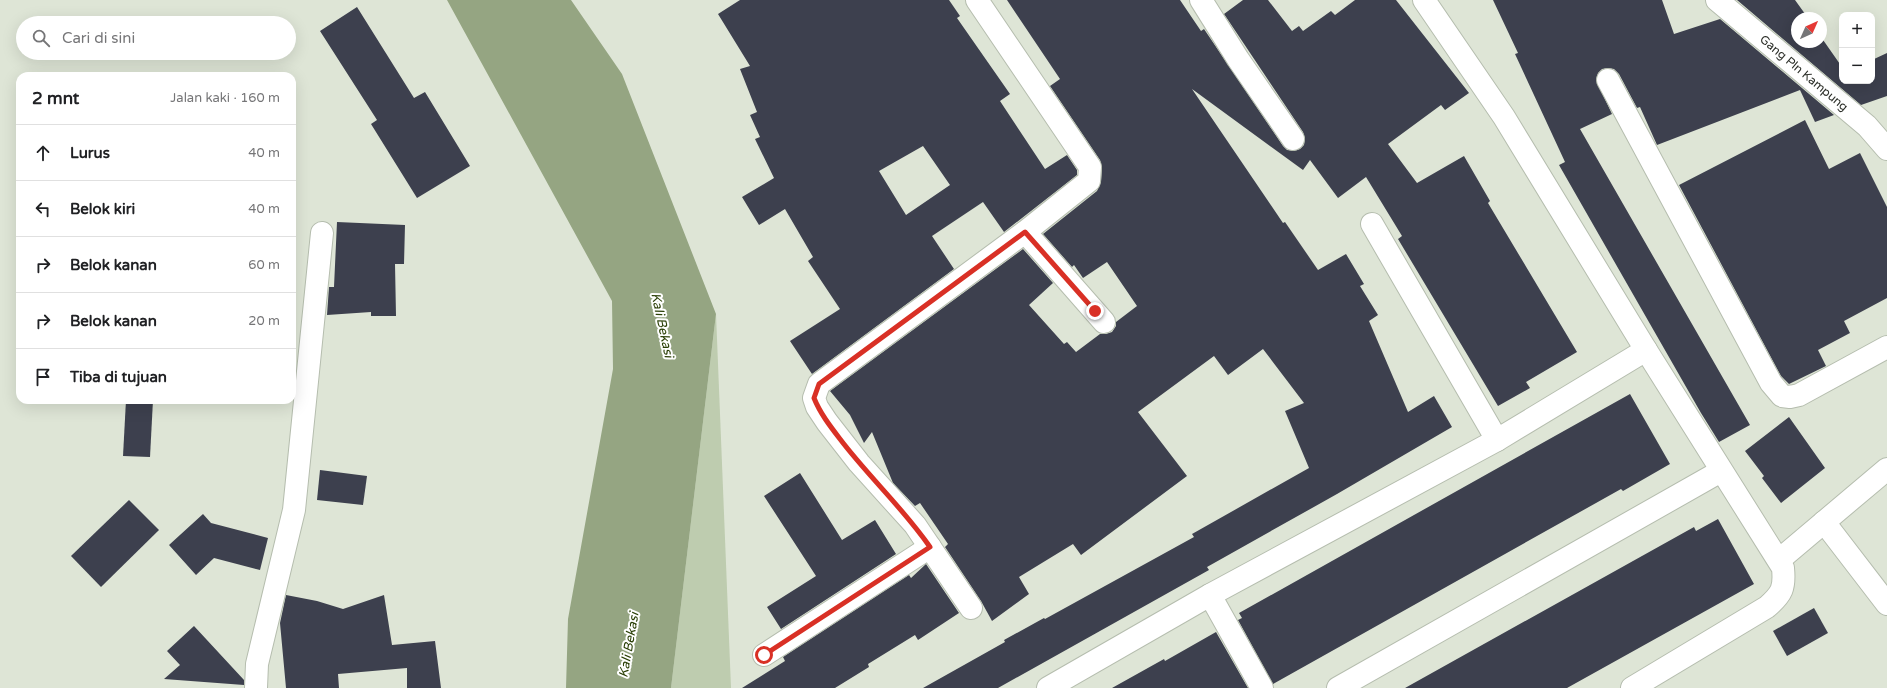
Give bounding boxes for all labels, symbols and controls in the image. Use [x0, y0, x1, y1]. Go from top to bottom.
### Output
north arrow [1791, 12, 1827, 48]
map controls [1839, 12, 1875, 84]
button: + [1839, 12, 1875, 48]
search box [16, 16, 296, 60]
icon: search [30, 27, 52, 49]
text: Cari di sini [62, 29, 135, 47]
street label: Gang Pln Kampung [1757, 32, 1851, 114]
button: − [1839, 48, 1875, 84]
text: 2 mnt [32, 88, 79, 109]
text: Jalan kaki · 160 m [170, 90, 280, 106]
icon: ahead [32, 142, 54, 164]
text: Lurus [70, 144, 110, 162]
text: 40 m [248, 145, 280, 161]
icon: left [32, 198, 54, 220]
text: Belok kiri [70, 200, 135, 218]
text: 40 m [248, 201, 280, 217]
icon: right [32, 254, 54, 276]
text: Belok kanan [70, 256, 157, 274]
text: 60 m [248, 257, 280, 273]
water label: Kali Bekasi [647, 291, 677, 361]
route end [1086, 302, 1104, 320]
icon: right [32, 310, 54, 332]
text: Belok kanan [70, 312, 157, 330]
text: 20 m [248, 313, 280, 329]
icon: arrive [32, 366, 54, 388]
text: Tiba di tujuan [70, 368, 167, 386]
water label: Kali Bekasi [615, 610, 643, 679]
route start [755, 646, 773, 664]

